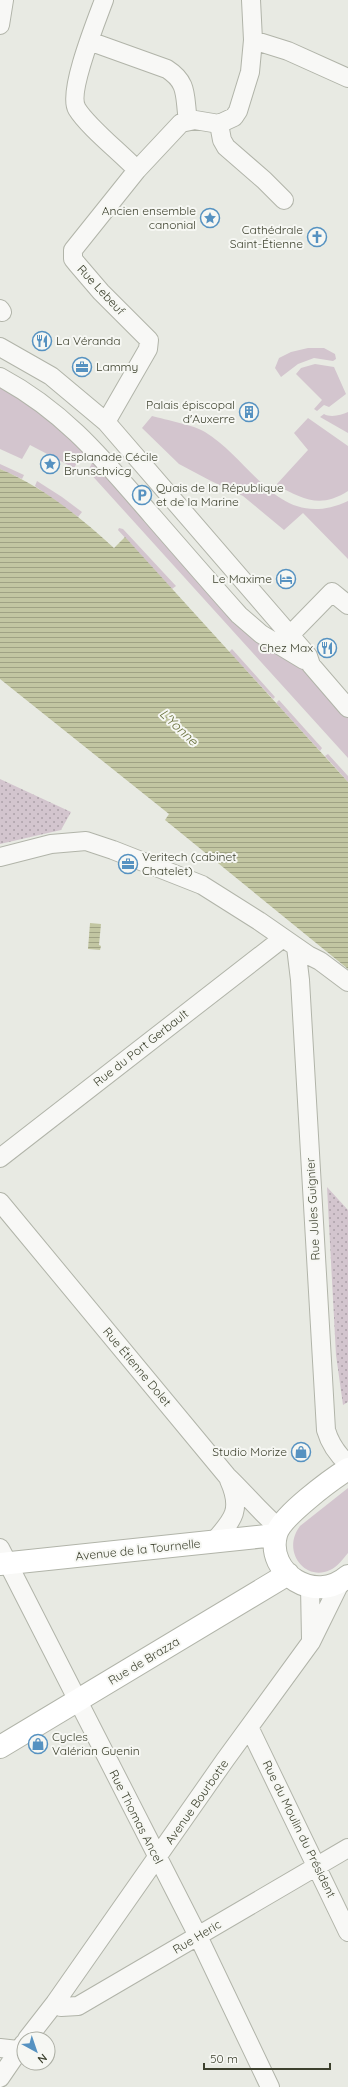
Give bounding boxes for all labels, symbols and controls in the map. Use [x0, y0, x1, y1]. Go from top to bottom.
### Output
place label: Ancien ensemble canonial [102, 203, 196, 232]
place icon: Ancien ensemble canonial [199, 207, 221, 229]
place label: Cathédrale Saint-Étienne [230, 222, 303, 251]
church icon: Cathédrale Saint-Étienne [306, 226, 328, 248]
street label: Rue Lebeuf [74, 261, 129, 318]
restaurant icon: La Véranda [31, 330, 53, 352]
place label: La Véranda [56, 333, 121, 348]
office icon: Lammy [71, 356, 93, 378]
place label: Lammy [96, 359, 138, 374]
place label: Palais épiscopal d'Auxerre [146, 397, 235, 426]
building icon: Palais épiscopal d'Auxerre [238, 401, 260, 423]
place label: Esplanade Cécile Brunschvicg [64, 449, 158, 478]
place icon: Esplanade Cécile Brunschvicg [39, 453, 61, 475]
place label: Quais de la République et de la Marine [156, 480, 284, 509]
parking icon: Quais de la République et de la Marine [131, 484, 153, 506]
hotel icon: Le Maxime [275, 568, 297, 590]
place label: Le Maxime [212, 571, 272, 586]
restaurant icon: Chez Max [316, 637, 338, 659]
place label: Chez Max [260, 640, 313, 655]
water label: L'Yonne [157, 705, 202, 749]
place label: Veritech (cabinet Chatelet) [142, 849, 236, 878]
office icon: Veritech (cabinet Chatelet) [117, 853, 139, 875]
street label: Rue du Port Gerbault [90, 1006, 191, 1089]
street label: Rue Jules Guignier [302, 1157, 323, 1261]
street label: Rue Étienne Dolet [100, 1324, 175, 1409]
shop icon: Studio Morize [290, 1441, 312, 1463]
place label: Studio Morize [212, 1444, 287, 1459]
street label: Avenue de la Tournelle [75, 1535, 201, 1564]
street label: Rue de Brazza [105, 1633, 182, 1688]
place label: Cycles Valérian Guenin [52, 1729, 140, 1758]
shop icon: Cycles Valérian Guenin [27, 1733, 49, 1755]
street label: Avenue Bourbotte [162, 1756, 232, 1847]
street label: Rue du Moulin du Président [260, 1758, 339, 1900]
street label: Rue Thomas Ancel [106, 1767, 167, 1866]
street label: Rue Heric [170, 1916, 224, 1957]
north arrow [16, 2031, 56, 2071]
scale bar [204, 2045, 330, 2071]
text: N [35, 2051, 50, 2067]
text: 50 m [210, 2051, 238, 2066]

